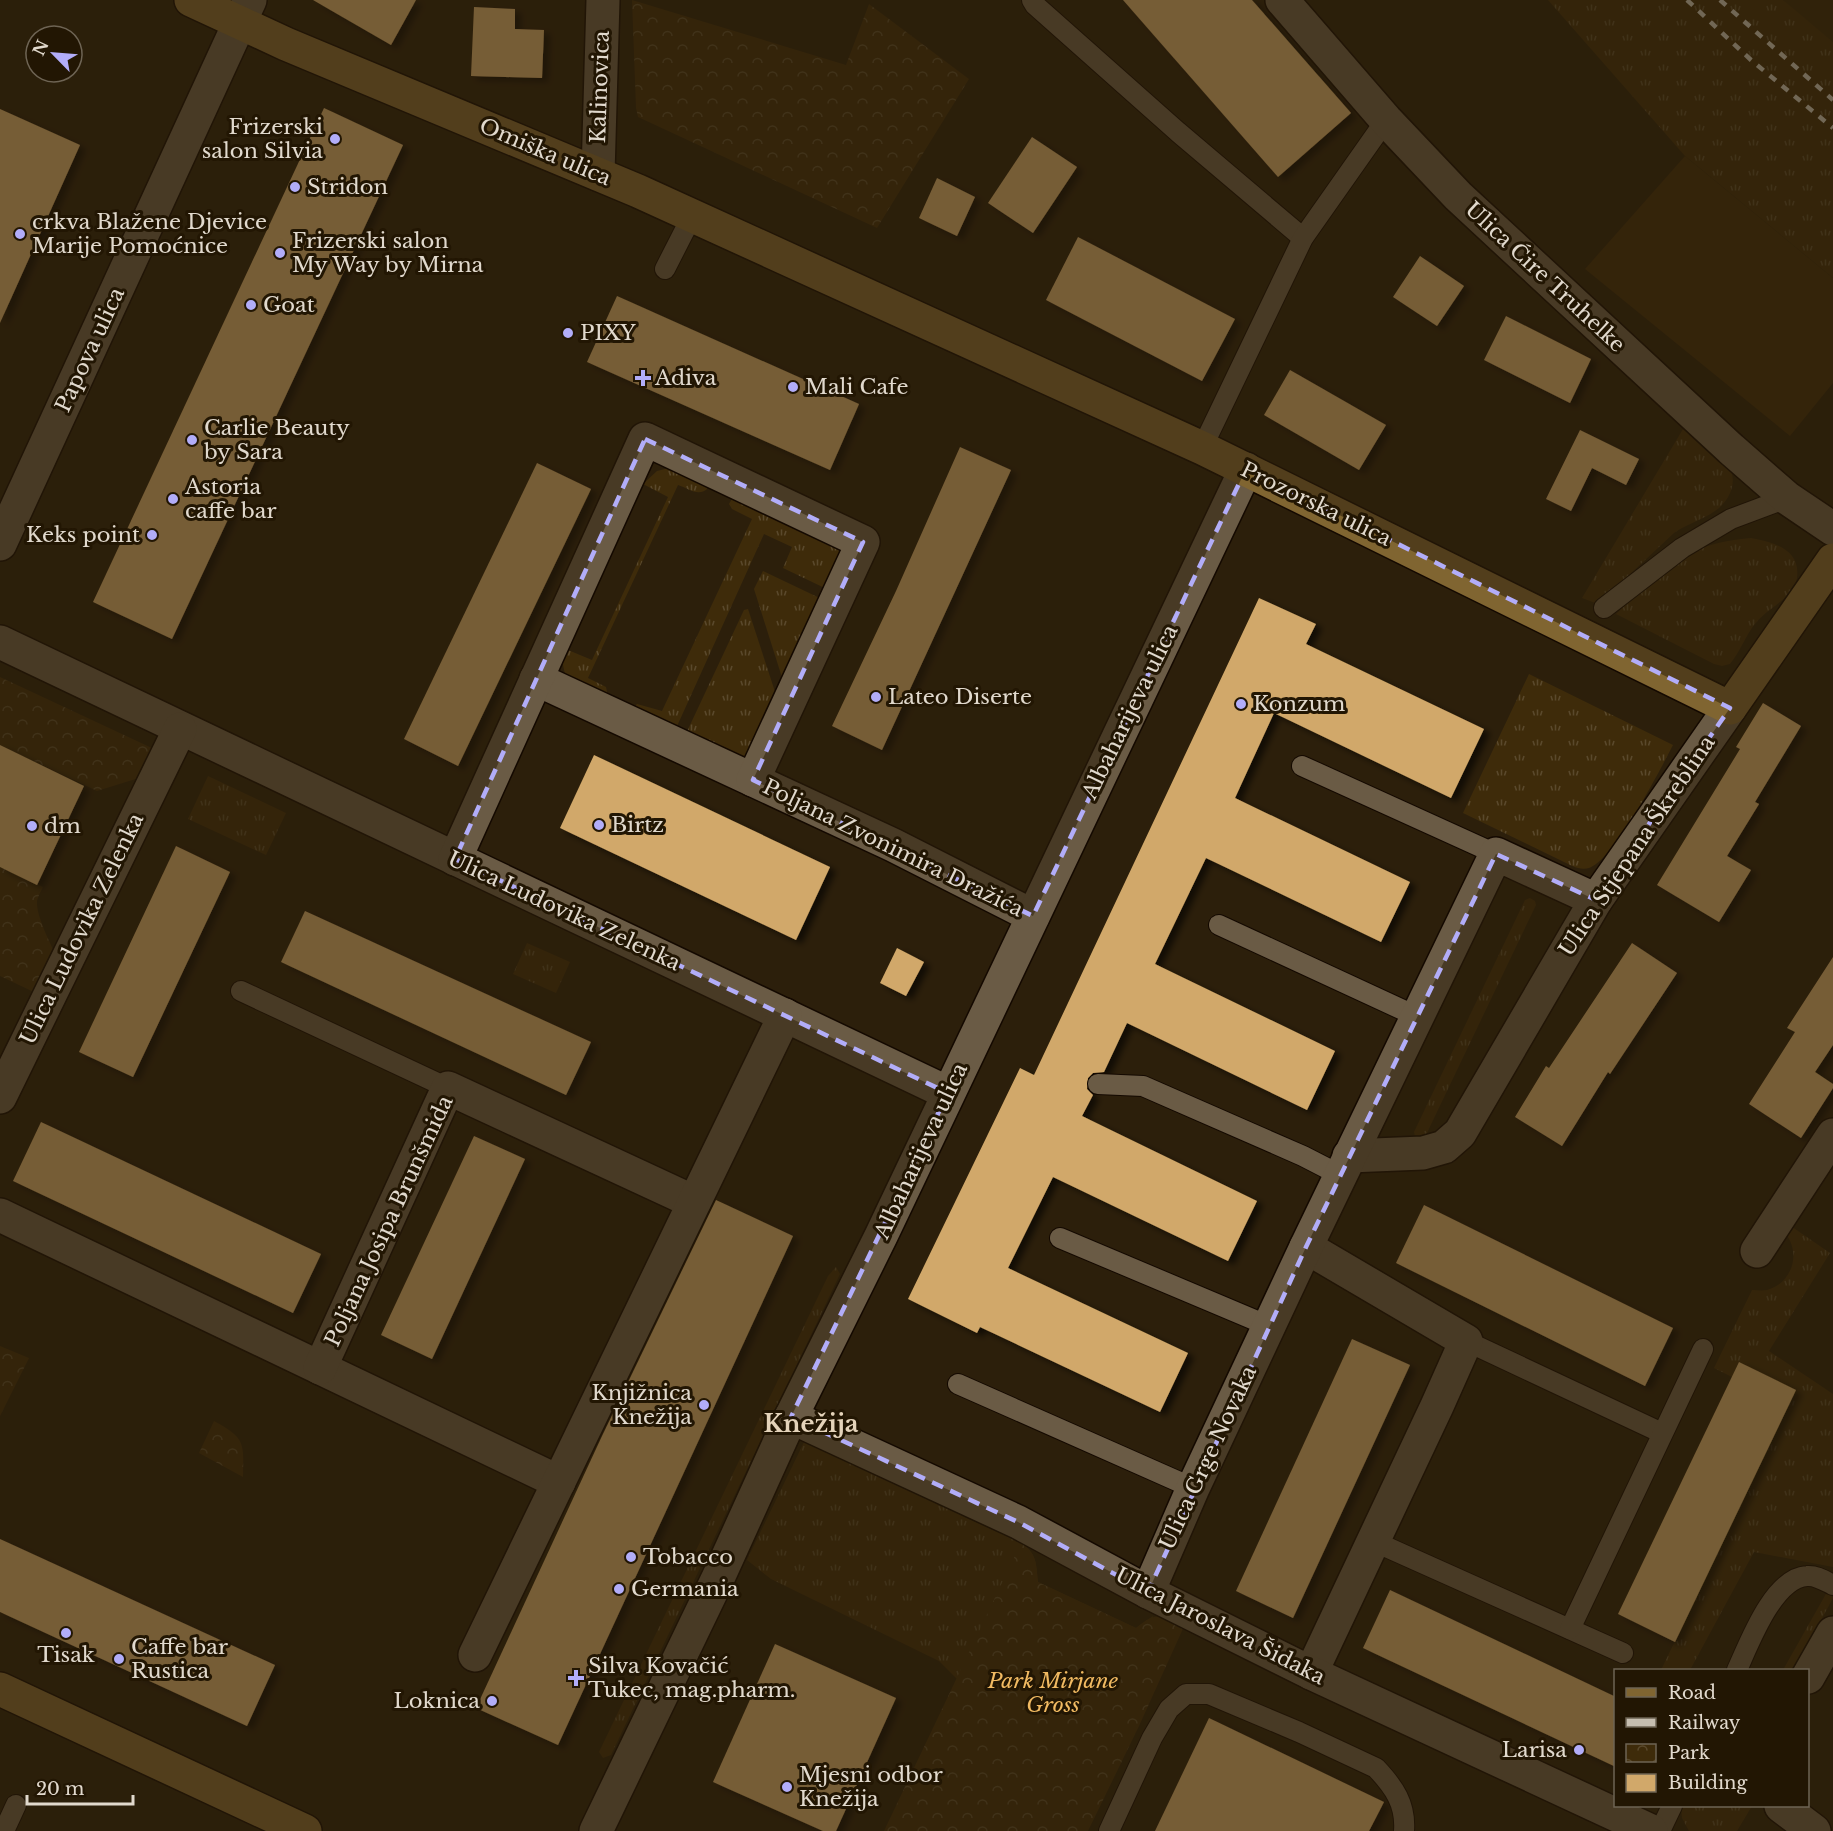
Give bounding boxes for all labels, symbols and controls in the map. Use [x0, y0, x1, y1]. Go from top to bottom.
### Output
north arrow [24, 24, 84, 84]
street label: Kalinovica [585, 30, 615, 144]
text: N [28, 37, 53, 59]
street label: Omiška ulica [475, 113, 615, 192]
place label: Frizerski salon Silvia [202, 114, 323, 164]
marker: Frizerski salon Silvia [328, 132, 342, 146]
place label: Stridon [307, 174, 388, 200]
marker: Stridon [288, 180, 302, 194]
street label: Ulica Ćire Truhelke [1460, 196, 1630, 358]
place label: crkva Blažene Djevice Marije Pomoćnice [32, 209, 267, 259]
marker: crkva Blažene Djevice Marije Pomoćnice [13, 227, 27, 241]
place label: Frizerski salon My Way by Mirna [292, 228, 484, 278]
marker: Frizerski salon My Way by Mirna [273, 246, 287, 260]
street label: Papova ulica [50, 283, 130, 416]
place label: Goat [263, 292, 315, 318]
marker: Goat [244, 298, 258, 312]
place label: PIXY [580, 320, 636, 346]
marker: PIXY [561, 326, 575, 340]
place label: Adiva [654, 365, 717, 391]
marker: Adiva [636, 371, 650, 385]
place label: Mali Cafe [805, 374, 908, 400]
marker: Mali Cafe [786, 380, 800, 394]
place label: Carlie Beauty by Sara [203, 415, 350, 465]
marker: Carlie Beauty by Sara [185, 433, 199, 447]
street label: Prozorska ulica [1237, 456, 1396, 552]
place label: Astoria caffe bar [184, 474, 276, 524]
marker: Astoria caffe bar [166, 492, 180, 506]
place label: Keks point [26, 522, 140, 548]
marker: Keks point [145, 528, 159, 542]
street label: Albaharijeva ulica [1076, 620, 1184, 804]
place label: Lateo Diserte [888, 684, 1032, 710]
marker: Lateo Diserte [869, 690, 883, 704]
place label: Konzum [1253, 691, 1346, 717]
marker: Konzum [1234, 697, 1248, 711]
street label: Ulica Stjepana Škreblina [1553, 730, 1721, 961]
street label: Poljana Zvonimira Dražića [759, 774, 1028, 923]
street label: Ulica Ludovika Zelenka [15, 809, 150, 1049]
place label: Birtz [611, 812, 664, 838]
place label: dm [44, 813, 81, 839]
marker: Birtz [592, 818, 606, 832]
marker: dm [25, 819, 39, 833]
street label: Ulica Ludovika Zelenka [443, 846, 685, 977]
street label: Albaharijeva ulica [868, 1059, 973, 1244]
street label: Poljana Josipa Brunšmida [319, 1091, 459, 1351]
street label: Ulica Grge Novaka [1154, 1362, 1262, 1554]
place label: Knjižnica Knežija [591, 1380, 692, 1430]
marker: Knjižnica Knežija [697, 1398, 711, 1412]
district label: Knežija [763, 1409, 859, 1438]
place label: Tobacco [643, 1544, 733, 1570]
marker: Tobacco [624, 1550, 638, 1564]
street label: Ulica Jaroslava Šidaka [1111, 1562, 1330, 1690]
place label: Germania [631, 1576, 739, 1602]
marker: Germania [612, 1582, 626, 1596]
marker: Tisak [59, 1626, 73, 1640]
place label: Caffe bar Rustica [131, 1634, 228, 1684]
place label: Tisak [37, 1642, 95, 1668]
marker: Caffe bar Rustica [112, 1652, 126, 1666]
place label: Silva Kovačić Tukec, mag.pharm. [588, 1653, 795, 1703]
park label: Park Mirjane Gross [987, 1668, 1119, 1718]
legend [1614, 1669, 1809, 1807]
marker: Silva Kovačić Tukec, mag.pharm. [569, 1671, 583, 1685]
text: Road [1668, 1682, 1716, 1704]
place label: Loknica [394, 1688, 480, 1714]
marker: Loknica [485, 1694, 499, 1708]
text: Railway [1668, 1712, 1741, 1734]
place label: Larisa [1502, 1737, 1567, 1763]
text: Park [1668, 1742, 1710, 1764]
marker: Larisa [1572, 1743, 1586, 1757]
place label: Mjesni odbor Knežija [799, 1762, 943, 1812]
scale bar [27, 1768, 134, 1806]
text: Building [1668, 1772, 1747, 1794]
text: 20 m [36, 1778, 84, 1800]
marker: Mjesni odbor Knežija [780, 1780, 794, 1794]

